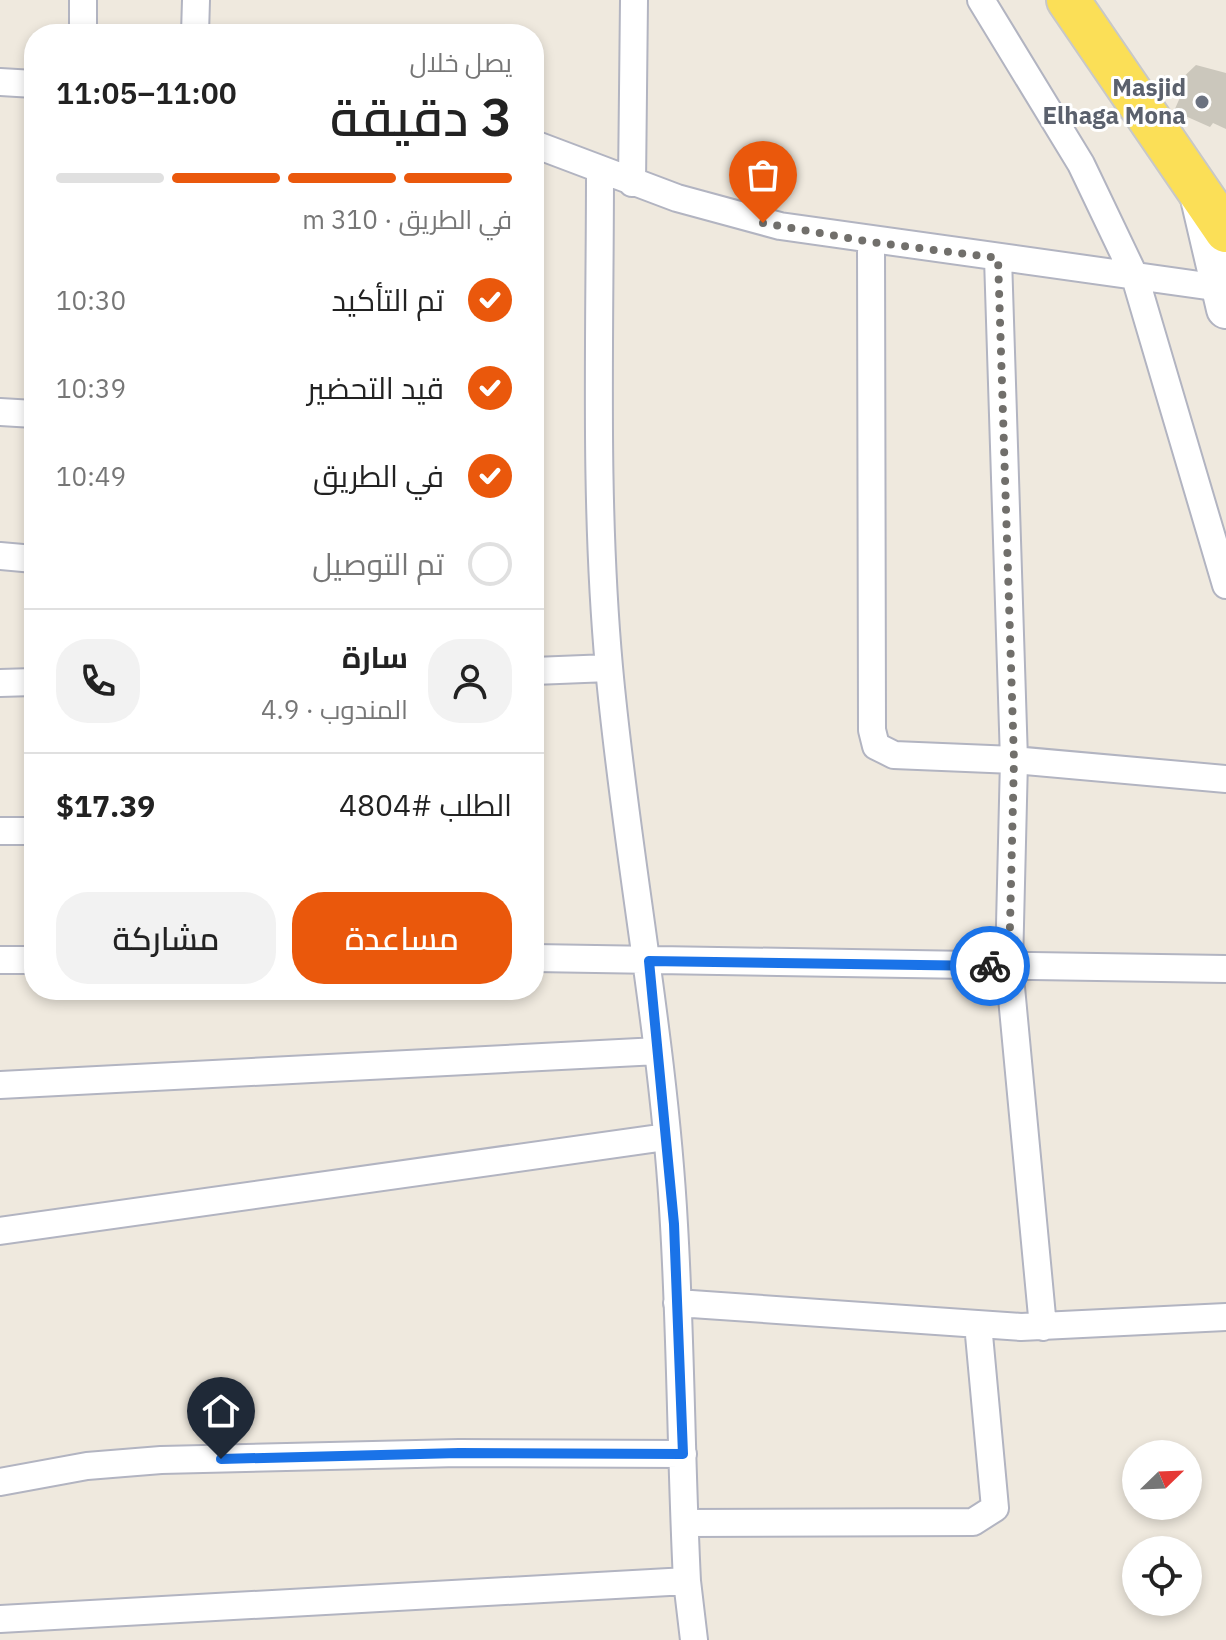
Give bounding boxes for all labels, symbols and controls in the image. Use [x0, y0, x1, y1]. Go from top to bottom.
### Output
text: يصل خلال [409, 45, 512, 79]
place label: Masjid Elhaga Mona [1043, 71, 1186, 131]
text: 11:00–11:05 [56, 73, 237, 112]
text: 3 دقيقة [330, 83, 512, 150]
marker: Masjid Elhaga Mona [1193, 93, 1211, 111]
pin [729, 141, 797, 223]
icon: bag [741, 153, 785, 197]
text: في الطريق · 310 m [302, 202, 512, 236]
icon: check [468, 278, 512, 322]
text: تم التأكيد [332, 280, 444, 319]
text: 10:30 [56, 283, 126, 317]
icon: check [468, 366, 512, 410]
text: قيد التحضير [307, 368, 444, 407]
text: 10:39 [56, 371, 126, 405]
icon: check [468, 454, 512, 498]
text: في الطريق [313, 456, 444, 495]
text: 10:49 [56, 459, 126, 493]
text: تم التوصيل [312, 544, 444, 583]
text: سارة [342, 637, 408, 676]
button: phone [56, 639, 140, 723]
button: person [428, 639, 512, 723]
text: المندوب · 4.9 [261, 692, 408, 726]
text: الطلب #4804 [339, 785, 512, 824]
text: $17.39 [56, 786, 155, 825]
button: مشاركة [56, 892, 276, 984]
button: مساعدة [292, 892, 512, 984]
courier [950, 926, 1030, 1006]
icon: bike [968, 944, 1012, 988]
pin [187, 1377, 255, 1459]
icon: home [199, 1389, 243, 1433]
north arrow [1122, 1440, 1202, 1520]
map controls [1122, 1440, 1202, 1616]
button: locate [1122, 1536, 1202, 1616]

